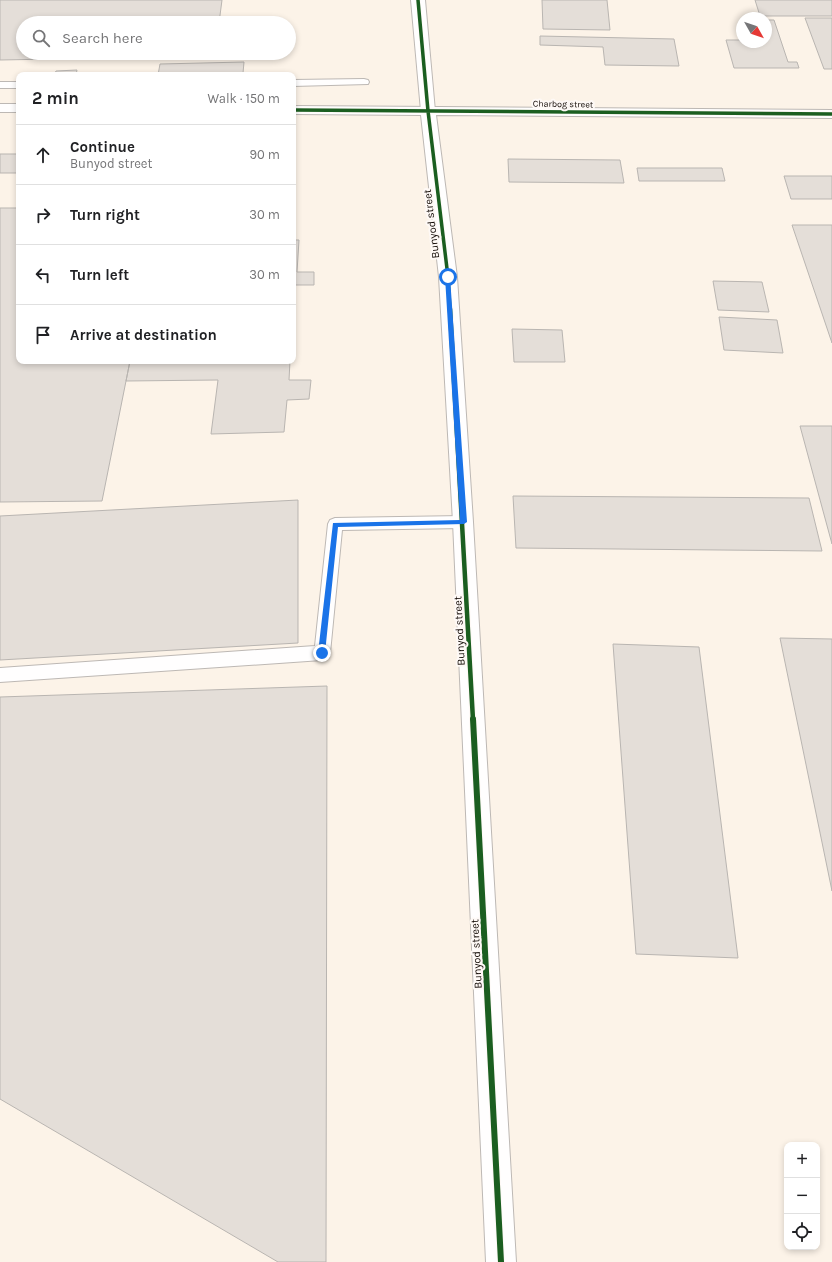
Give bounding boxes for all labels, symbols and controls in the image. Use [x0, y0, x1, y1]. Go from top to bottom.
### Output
north arrow [736, 12, 772, 48]
search box [16, 16, 296, 60]
icon: search [30, 27, 52, 49]
text: Search here [62, 29, 143, 47]
text: 2 min [32, 88, 79, 108]
text: Walk · 150 m [208, 91, 280, 106]
street label: Charbog street [533, 98, 594, 110]
text: Continue [70, 138, 135, 156]
icon: ahead [32, 144, 54, 166]
text: 90 m [249, 147, 280, 162]
text: Bunyod street [70, 156, 152, 171]
street label: Bunyod street [421, 189, 442, 259]
icon: right [32, 204, 54, 226]
text: Turn right [70, 206, 140, 224]
text: 30 m [249, 207, 280, 222]
icon: left [32, 264, 54, 286]
text: Turn left [70, 266, 129, 284]
text: 30 m [249, 267, 280, 282]
route start [439, 268, 457, 286]
icon: arrive [32, 324, 54, 346]
text: Arrive at destination [70, 326, 217, 344]
street label: Bunyod street [451, 596, 468, 666]
route end [313, 644, 331, 662]
street label: Bunyod street [468, 919, 485, 989]
map controls [784, 1142, 820, 1250]
button: + [784, 1142, 820, 1178]
button: − [784, 1178, 820, 1214]
button: locate [784, 1214, 820, 1250]

